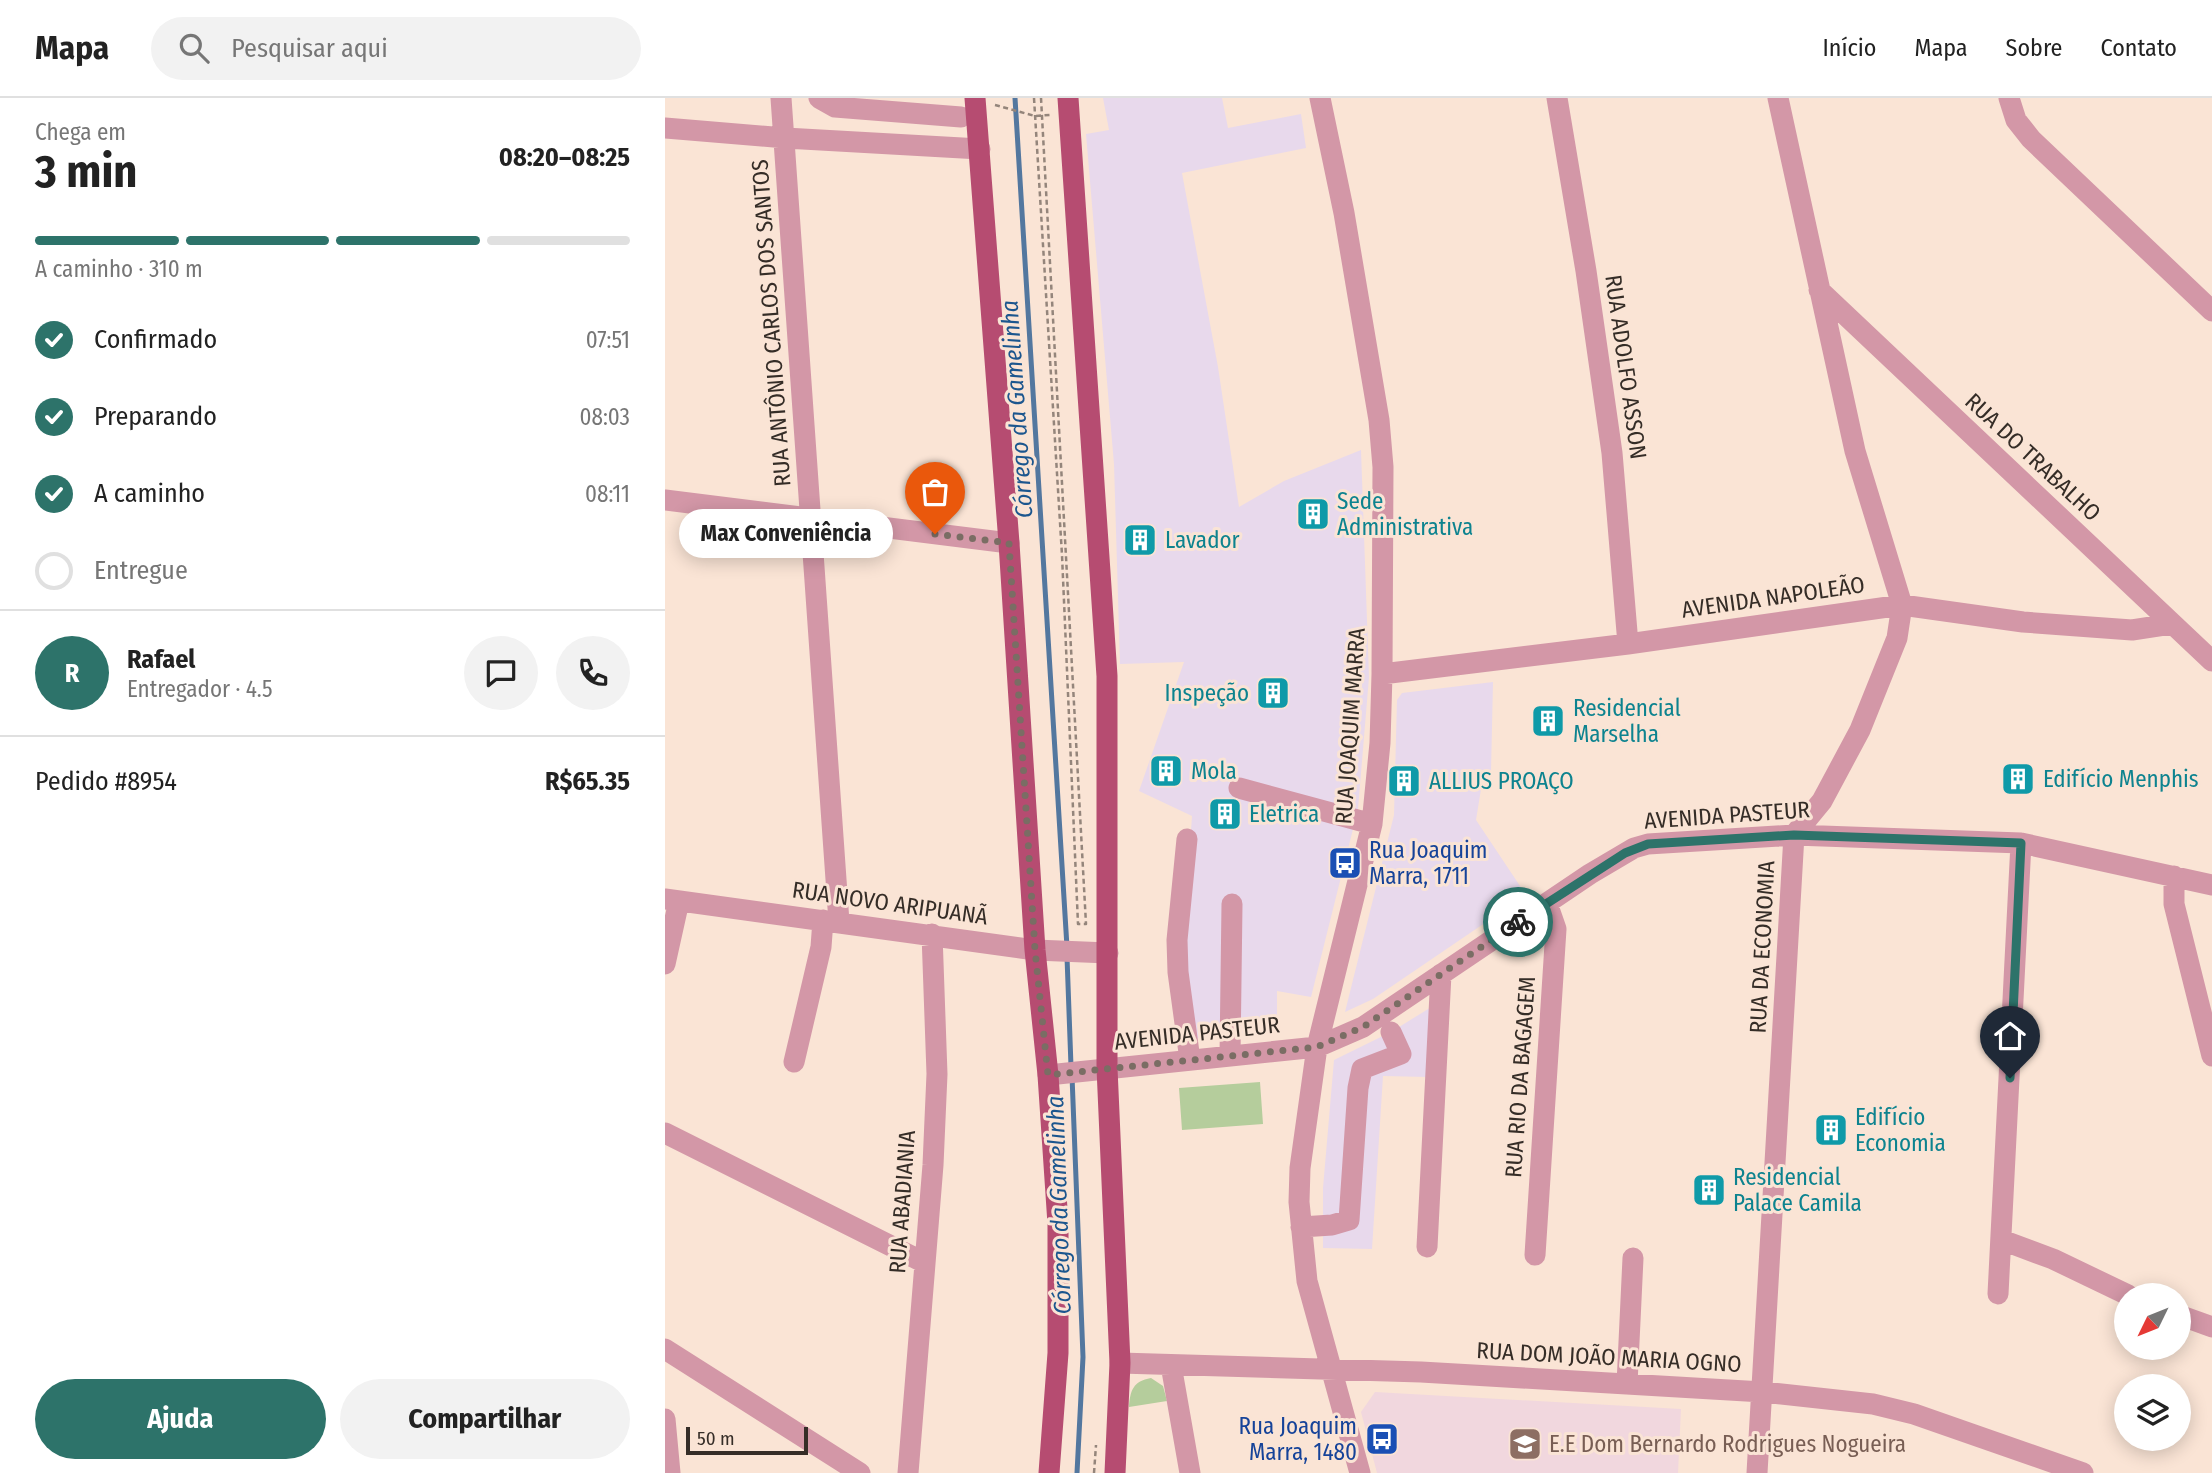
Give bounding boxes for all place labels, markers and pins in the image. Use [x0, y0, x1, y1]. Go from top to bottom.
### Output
pin [905, 462, 965, 534]
place label: Sede Administrativa [1337, 487, 1473, 541]
building icon: Sede Administrativa [1294, 495, 1332, 533]
callout: Max Conveniência [679, 510, 893, 558]
building icon: Lavador [1121, 521, 1159, 559]
place label: Lavador [1165, 526, 1240, 554]
building icon: Inspeção [1254, 674, 1292, 712]
place label: Inspeção [1164, 679, 1249, 707]
place label: Residencial Marselha [1573, 694, 1681, 748]
building icon: Residencial Marselha [1529, 702, 1567, 740]
building icon: Mola [1147, 752, 1185, 790]
place label: Mola [1191, 757, 1237, 785]
building icon: Edifício Menphis [1999, 760, 2037, 798]
building icon: ALLIUS PROAÇO [1385, 762, 1423, 800]
place label: Edifício Menphis [2043, 765, 2199, 793]
place label: ALLIUS PROAÇO [1429, 767, 1574, 795]
building icon: Eletrica [1206, 795, 1244, 833]
place label: Eletrica [1249, 800, 1319, 828]
place label: Rua Joaquim Marra, 1711 [1369, 836, 1488, 890]
bus stop icon: Rua Joaquim Marra, 1711 [1326, 844, 1364, 882]
pin [1980, 1006, 2040, 1078]
place label: Edifício Economia [1855, 1103, 1946, 1157]
building icon: Edifício Economia [1812, 1111, 1850, 1149]
place label: Residencial Palace Camila [1733, 1163, 1862, 1217]
building icon: Residencial Palace Camila [1690, 1171, 1728, 1209]
place label: Rua Joaquim Marra, 1480 [1238, 1412, 1357, 1466]
bus stop icon: Rua Joaquim Marra, 1480 [1363, 1420, 1401, 1458]
school or university icon: E.E Dom Bernardo Rodrigues Nogueira [1506, 1425, 1544, 1463]
place label: E.E Dom Bernardo Rodrigues Nogueira [1549, 1430, 1906, 1458]

